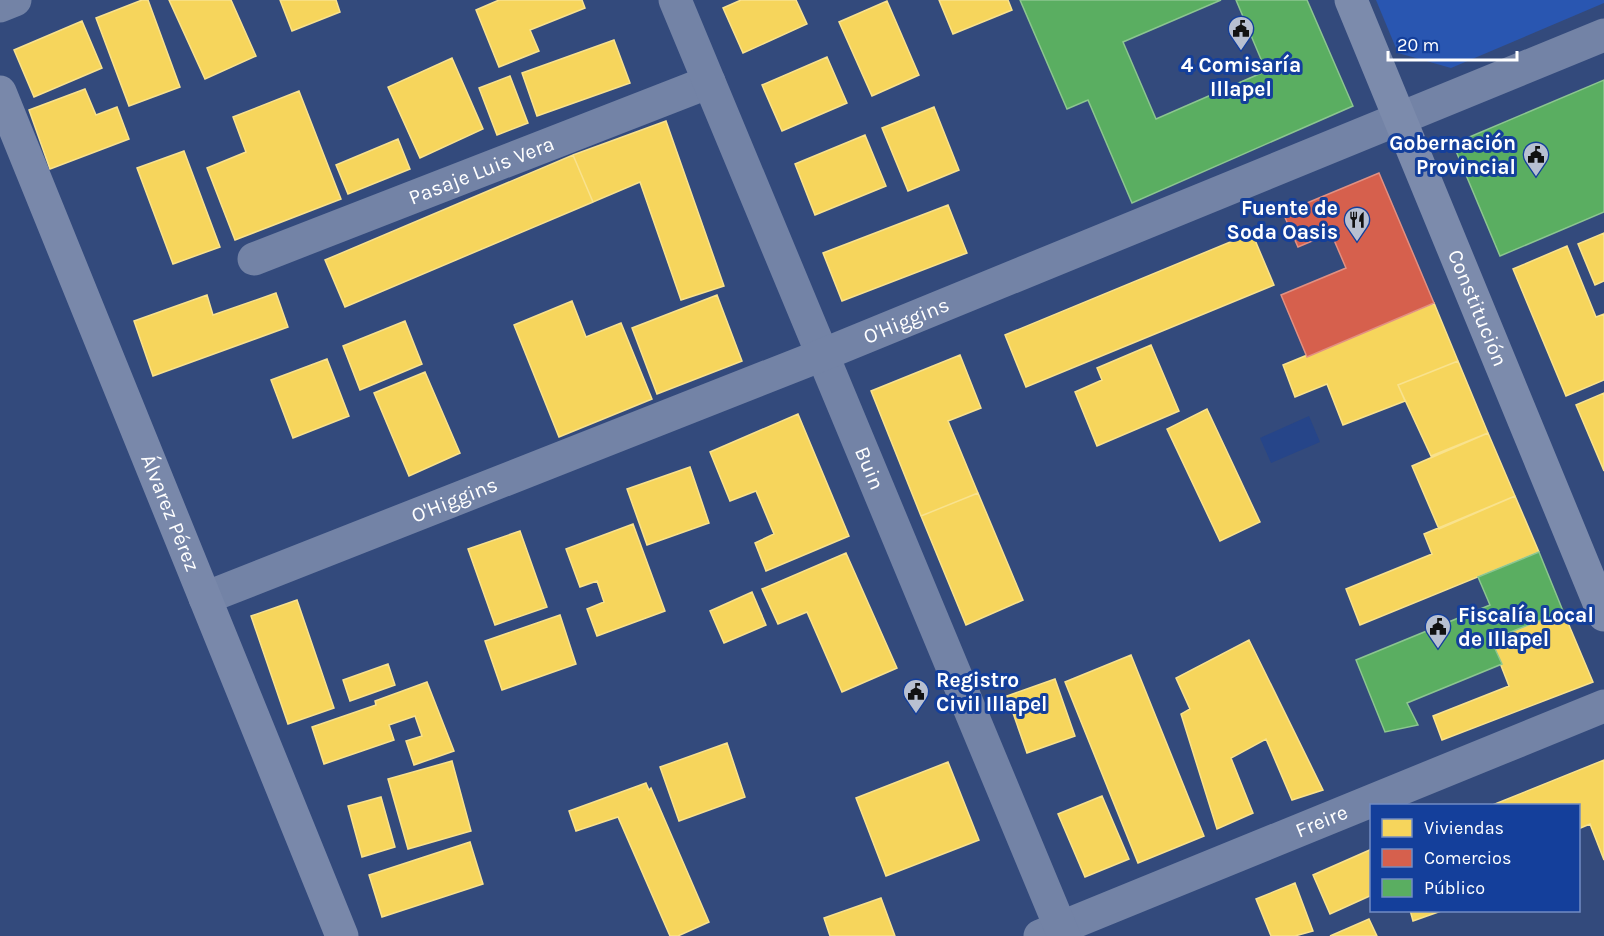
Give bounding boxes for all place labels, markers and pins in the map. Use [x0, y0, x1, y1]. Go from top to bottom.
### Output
public building icon: 4 Comisaría Illapel [1226, 14, 1256, 52]
place label: 4 Comisaría Illapel [1181, 53, 1301, 101]
place label: Gobernación Provincial [1389, 131, 1516, 179]
public building icon: Gobernación Provincial [1521, 140, 1551, 178]
place label: Fuente de Soda Oasis [1227, 196, 1338, 244]
restaurant icon: Fuente de Soda Oasis [1342, 205, 1372, 243]
place label: Fiscalía Local de Illapel [1458, 603, 1594, 651]
public building icon: Fiscalía Local de Illapel [1423, 612, 1453, 650]
place label: Registro Civil Illapel [936, 668, 1048, 716]
public building icon: Registro Civil Illapel [901, 677, 931, 715]

